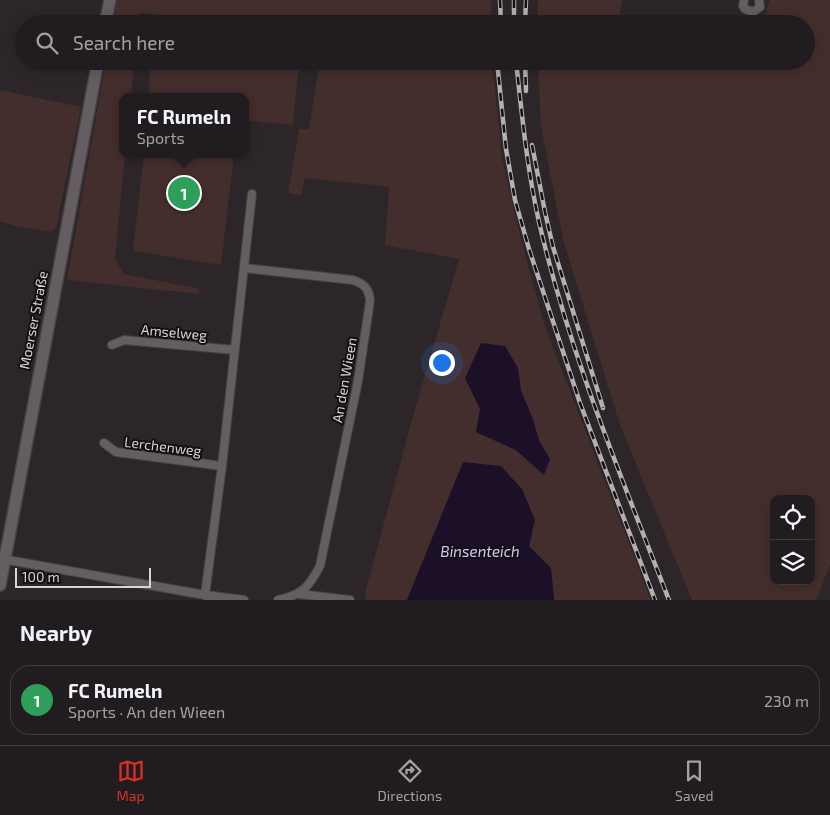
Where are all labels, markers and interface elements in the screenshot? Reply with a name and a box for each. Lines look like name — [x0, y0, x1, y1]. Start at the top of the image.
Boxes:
search box — [15, 15, 815, 70]
icon: search — [33, 29, 61, 57]
text: Search here — [73, 31, 175, 54]
popup — [119, 93, 249, 158]
text: FC Rumeln — [137, 105, 231, 128]
text: Sports — [137, 128, 185, 147]
pin: 1 — [168, 174, 200, 212]
street label: Moerser Straße — [15, 269, 51, 371]
street label: Amselweg — [140, 321, 208, 343]
street label: An den Wieen — [328, 336, 360, 424]
your location — [429, 350, 455, 376]
street label: Lerchenweg — [123, 433, 203, 459]
map controls — [770, 495, 815, 585]
button: locate — [770, 495, 815, 540]
button: layers — [770, 540, 815, 585]
water label: Binsenteich — [440, 542, 520, 560]
scale bar — [15, 565, 151, 588]
text: 100 m — [22, 568, 60, 585]
text: Nearby — [20, 620, 92, 645]
text: FC Rumeln — [68, 679, 162, 702]
text: 1 — [34, 691, 40, 710]
text: 230 m — [764, 691, 809, 710]
text: Sports · An den Wieen — [68, 702, 225, 721]
tab: Map — [116, 757, 145, 804]
tab: Directions — [378, 757, 442, 804]
tab: Saved — [675, 757, 714, 804]

